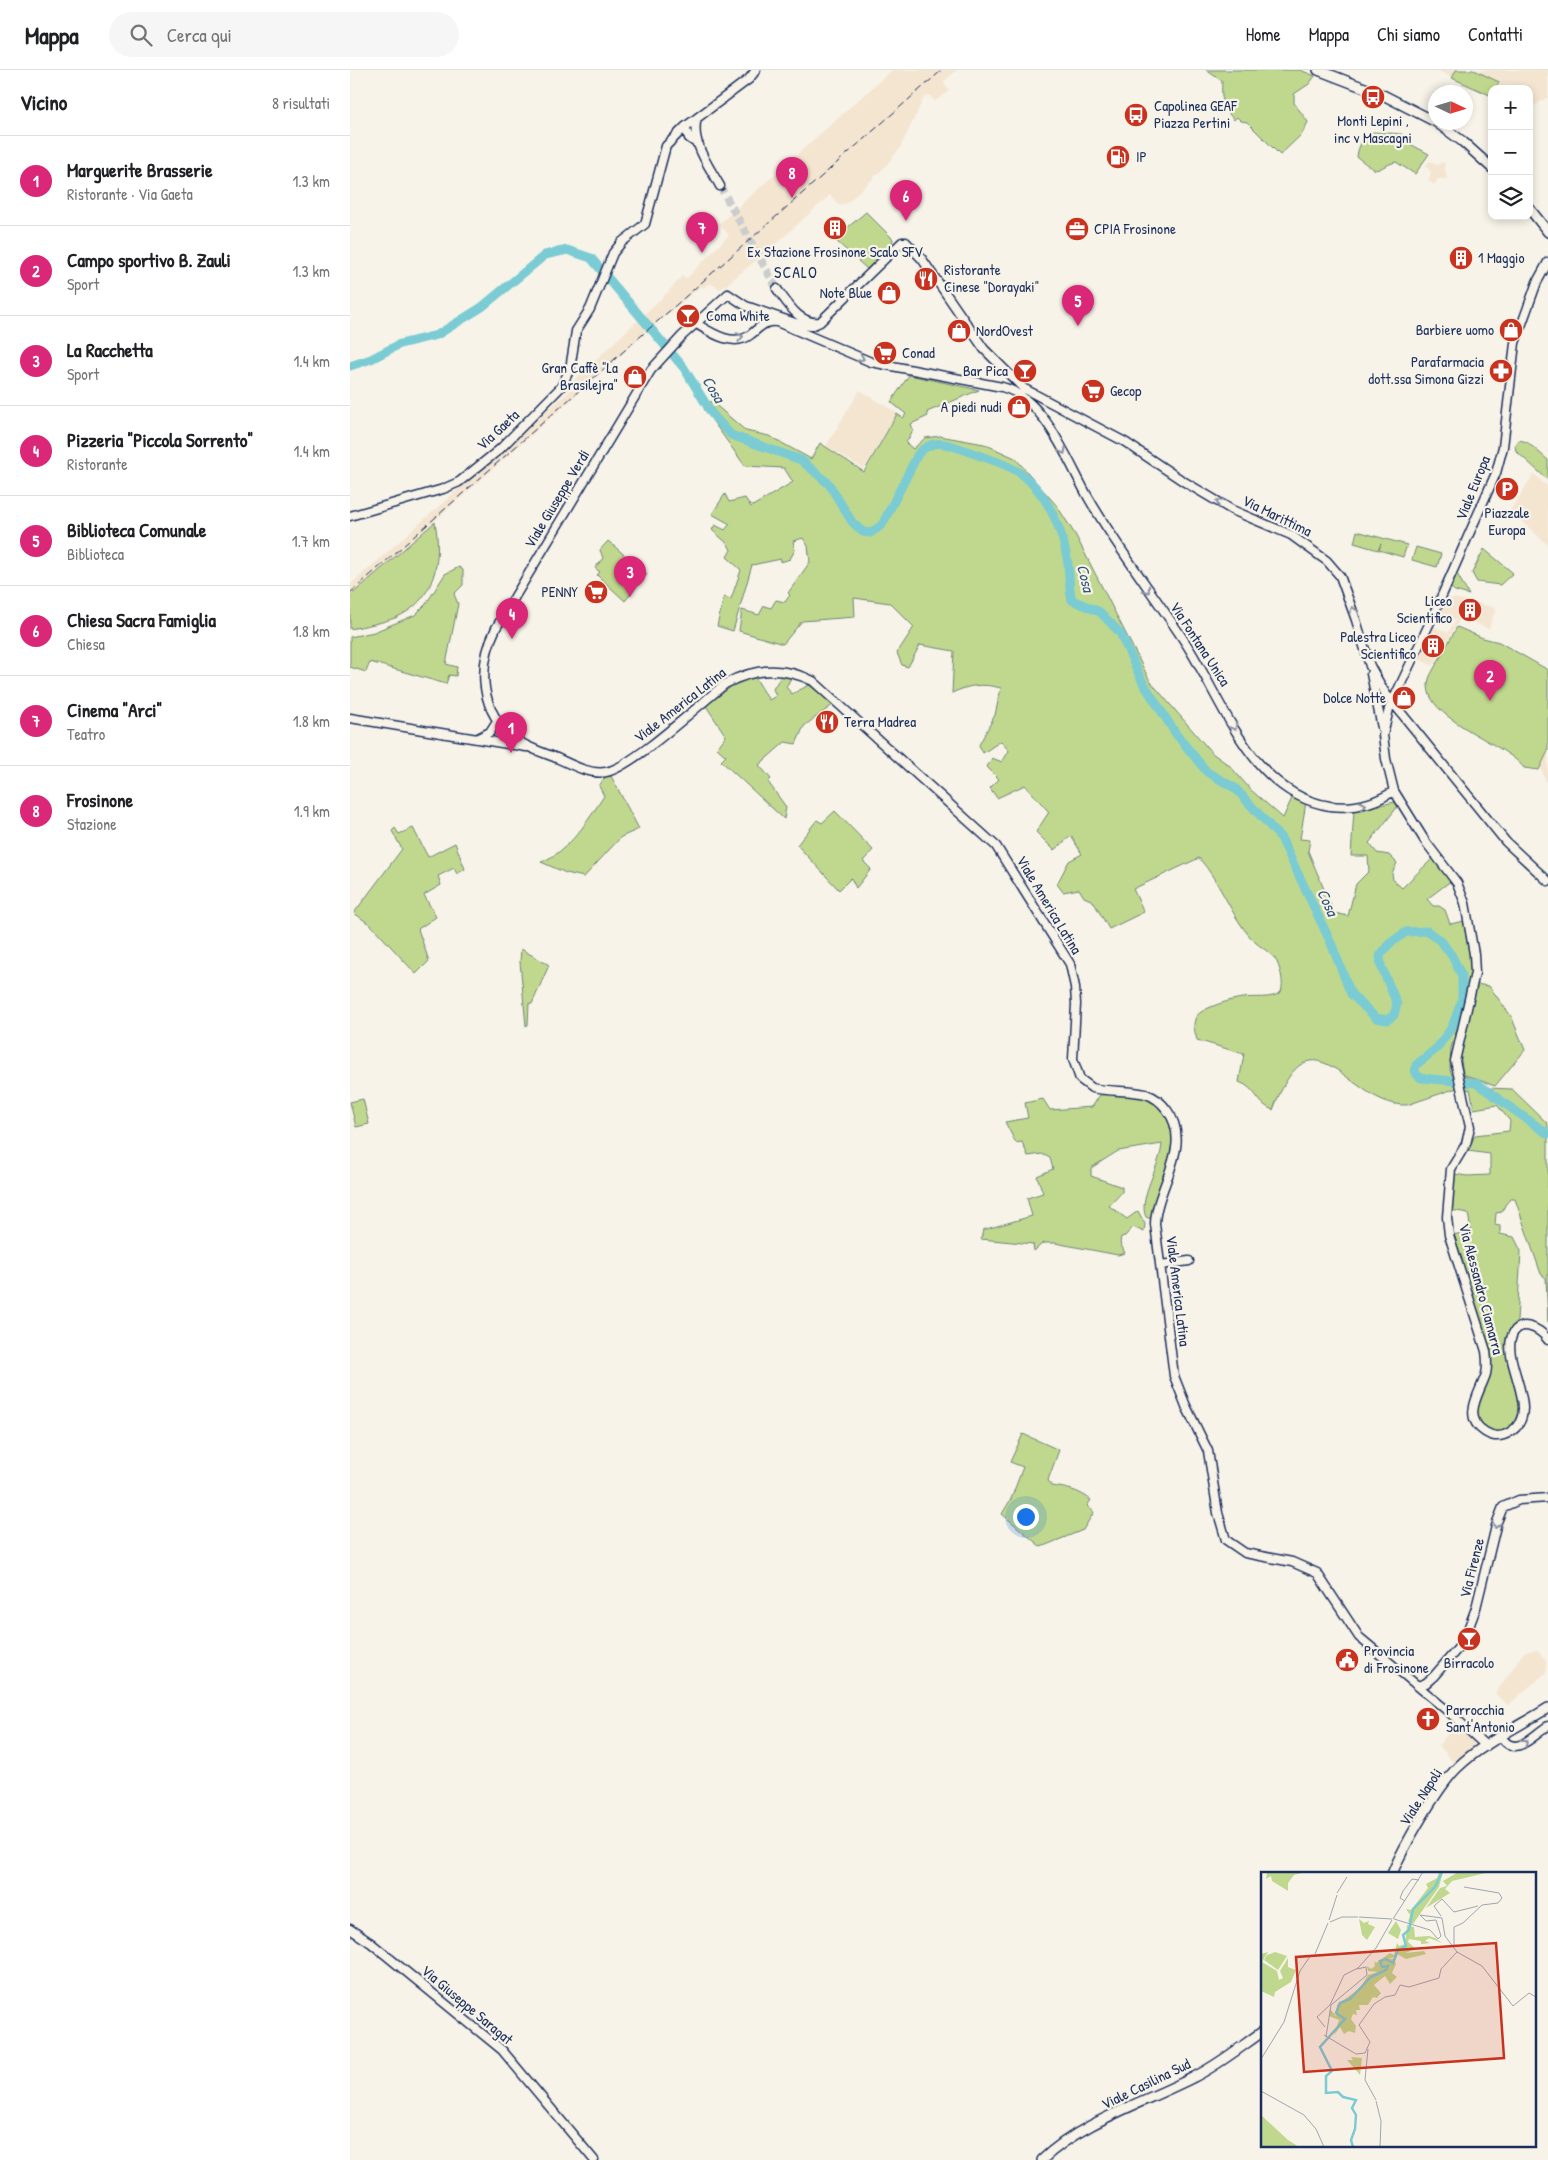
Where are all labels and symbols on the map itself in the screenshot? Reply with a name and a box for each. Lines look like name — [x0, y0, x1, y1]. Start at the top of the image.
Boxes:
bus stop icon: Monti Lepini , inc v Mascagni — [1360, 84, 1386, 110]
north arrow — [1428, 85, 1473, 130]
place label: Capolinea GEAF Piazza Pertini — [1154, 95, 1237, 133]
bus stop icon: Capolinea GEAF Piazza Pertini — [1123, 102, 1149, 128]
place label: Monti Lepini , inc v Mascagni — [1334, 110, 1412, 148]
fuel station icon: IP — [1105, 144, 1131, 170]
place label: IP — [1136, 146, 1147, 167]
pin: 8 — [776, 157, 808, 198]
pin: 6 — [890, 180, 922, 221]
pin: 7 — [686, 212, 718, 253]
building icon: Ex Stazione Frosinone Scalo SFV — [822, 215, 848, 241]
office icon: CPIA Frosinone — [1064, 216, 1090, 242]
place label: CPIA Frosinone — [1094, 218, 1176, 239]
place label: Ex Stazione Frosinone Scalo SFV — [747, 241, 923, 262]
building icon: 1 Maggio — [1448, 245, 1474, 271]
place label: 1 Maggio — [1478, 247, 1524, 268]
place label: Ristorante Cinese "Dorayaki" — [944, 259, 1039, 297]
district label: SCALO — [774, 261, 818, 283]
restaurant icon: Ristorante Cinese "Dorayaki" — [913, 266, 939, 292]
shop icon: Note Blue — [876, 280, 902, 306]
place label: Note Blue — [820, 282, 872, 303]
pin: 5 — [1062, 285, 1094, 326]
bar icon: Coma White — [675, 303, 701, 329]
place label: Coma White — [706, 305, 770, 326]
shop icon: Barbiere uomo — [1498, 317, 1524, 343]
shop icon: NordOvest — [946, 318, 972, 344]
place label: Barbiere uomo — [1416, 319, 1494, 340]
place label: NordOvest — [976, 320, 1034, 341]
one-way arrow — [735, 333, 744, 343]
supermarket icon: Conad — [872, 340, 898, 366]
place label: Conad — [902, 342, 935, 363]
place label: Parafarmacia dott.ssa Simona Gizzi — [1368, 351, 1484, 389]
one-way arrow — [856, 352, 865, 363]
place label: Gran Caffè "La Brasilejra" — [542, 357, 618, 395]
bar icon: Bar Pica — [1012, 358, 1038, 384]
pharmacy icon: Parafarmacia dott.ssa Simona Gizzi — [1488, 358, 1514, 384]
place label: Bar Pica — [963, 360, 1008, 381]
shop icon: Gran Caffè "La Brasilejra" — [622, 364, 648, 390]
water label: Cosa — [697, 371, 731, 408]
supermarket icon: Gecop — [1080, 378, 1106, 404]
place label: Gecop — [1110, 380, 1142, 401]
shop icon: A piedi nudi — [1006, 394, 1032, 420]
place label: A piedi nudi — [941, 396, 1002, 417]
street label: Via Gaeta — [472, 404, 524, 455]
street label: Viale Giuseppe Verdi — [519, 446, 594, 552]
one-way arrow — [1057, 446, 1067, 455]
street label: Viale Europa — [1450, 452, 1495, 523]
parking icon: Piazzale Europa — [1494, 476, 1520, 502]
street label: Via Marittima — [1239, 490, 1316, 541]
one-way arrow — [1216, 498, 1225, 508]
place label: Piazzale Europa — [1484, 502, 1530, 540]
pin: 3 — [614, 556, 646, 597]
water label: Cosa — [1072, 562, 1100, 596]
supermarket icon: PENNY — [583, 579, 609, 605]
place label: PENNY — [542, 581, 578, 602]
one-way arrow — [1141, 584, 1150, 594]
place label: Liceo Scientifico — [1397, 590, 1452, 628]
street label: Via Fontana Unica — [1165, 597, 1236, 690]
building icon: Liceo Scientifico — [1457, 597, 1483, 623]
pin: 4 — [496, 598, 528, 639]
one-way arrow — [1348, 606, 1359, 615]
place label: Palestra Liceo Scientifico — [1340, 626, 1416, 664]
building icon: Palestra Liceo Scientifico — [1420, 633, 1446, 659]
pin: 2 — [1474, 660, 1506, 701]
street label: Viale America Latina — [629, 662, 730, 747]
shop icon: Dolce Notte — [1391, 685, 1417, 711]
place label: Dolce Notte — [1323, 687, 1386, 708]
restaurant icon: Terra Madrea — [814, 709, 840, 735]
place label: Terra Madrea — [844, 711, 916, 732]
pin: 1 — [495, 712, 527, 753]
one-way arrow — [1228, 721, 1238, 730]
one-way arrow — [1359, 800, 1368, 811]
street label: Viale America Latina — [1012, 852, 1087, 958]
water label: Cosa — [1312, 885, 1345, 921]
street label: Via Alessandro Ciamarra — [1454, 1221, 1509, 1357]
street label: Viale America Latina — [1161, 1234, 1196, 1348]
your location — [1013, 1504, 1039, 1530]
one-way arrow — [1492, 1521, 1502, 1530]
street label: Via Firenze — [1454, 1536, 1489, 1600]
bar icon: Birracolo — [1456, 1626, 1482, 1652]
place label: Provincia di Frosinone — [1364, 1640, 1429, 1678]
public building icon: Provincia di Frosinone — [1334, 1647, 1360, 1673]
place label: Birracolo — [1444, 1652, 1494, 1673]
place label: Parrocchia Sant'Antonio — [1446, 1699, 1515, 1737]
church icon: Parrocchia Sant'Antonio — [1415, 1706, 1441, 1732]
one-way arrow — [1519, 1739, 1528, 1748]
street label: Viale Napoli — [1394, 1764, 1447, 1830]
inset map — [1261, 1872, 1536, 2148]
street label: Via Giuseppe Saragat — [417, 1960, 518, 2050]
street label: Viale Casilina Sud — [1098, 2053, 1194, 2114]

